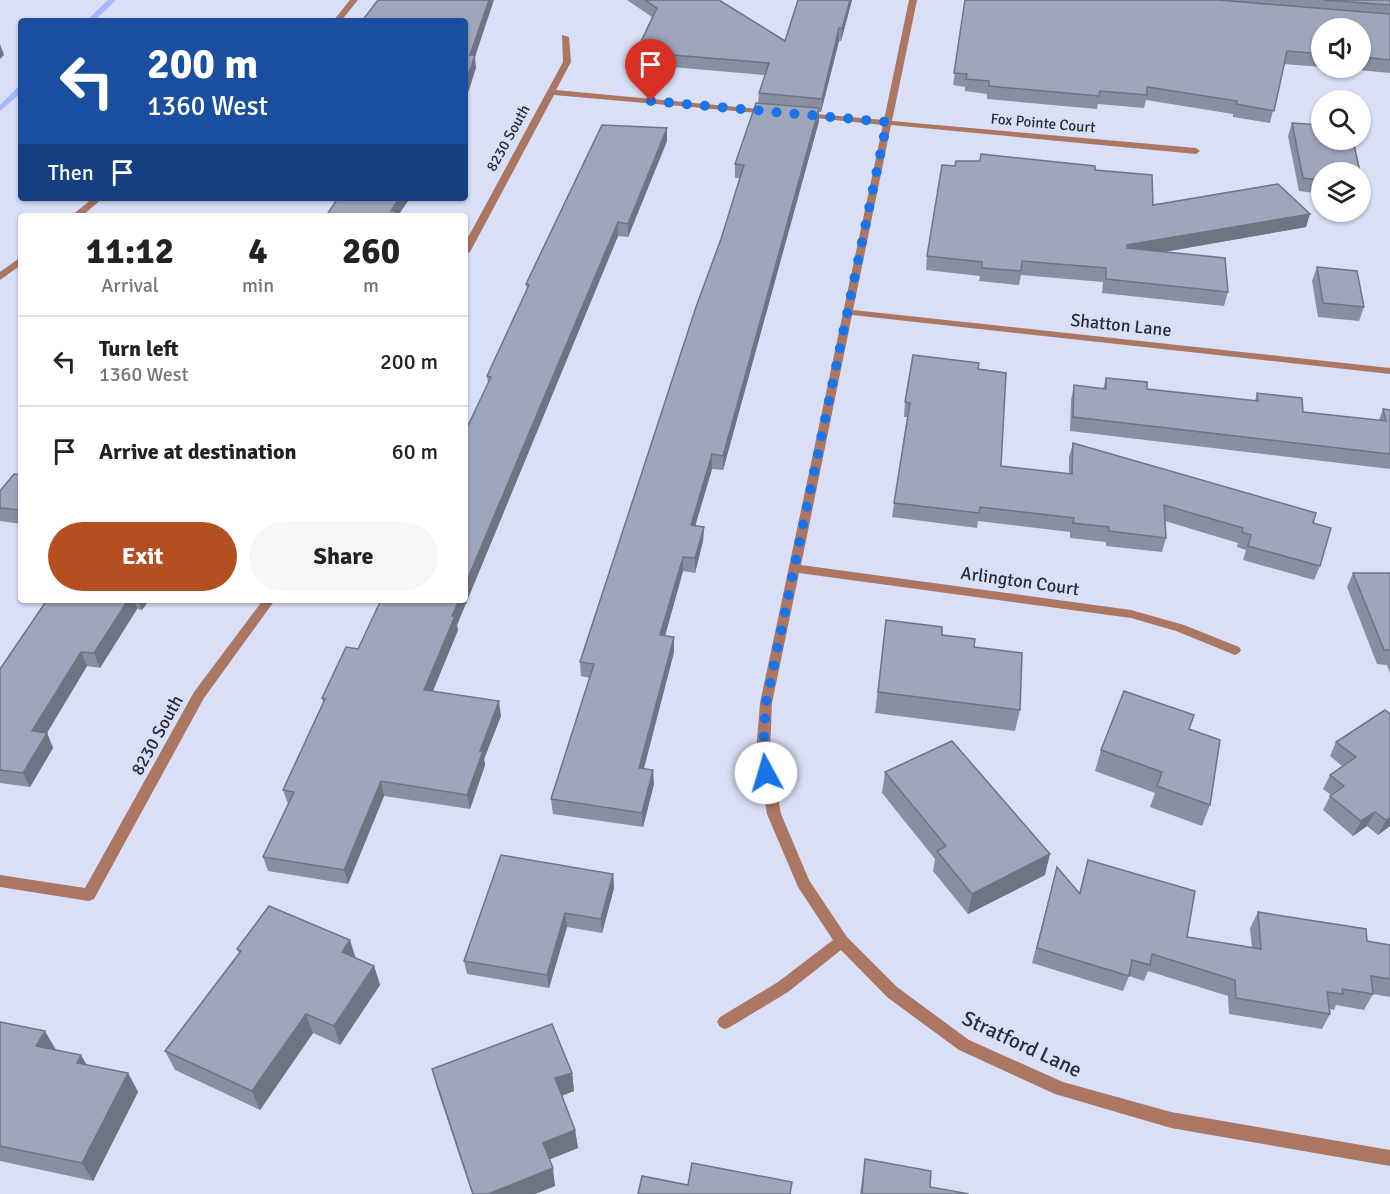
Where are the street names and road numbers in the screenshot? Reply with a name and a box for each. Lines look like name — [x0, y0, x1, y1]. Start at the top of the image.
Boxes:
street label: 8230 South — [482, 102, 534, 174]
street label: Fox Pointe Court — [990, 109, 1096, 137]
street label: Shatton Lane — [1069, 309, 1173, 341]
street label: Arlington Court — [959, 562, 1081, 600]
street label: 8230 South — [126, 691, 188, 779]
street label: Stratford Lane — [958, 1005, 1086, 1083]

